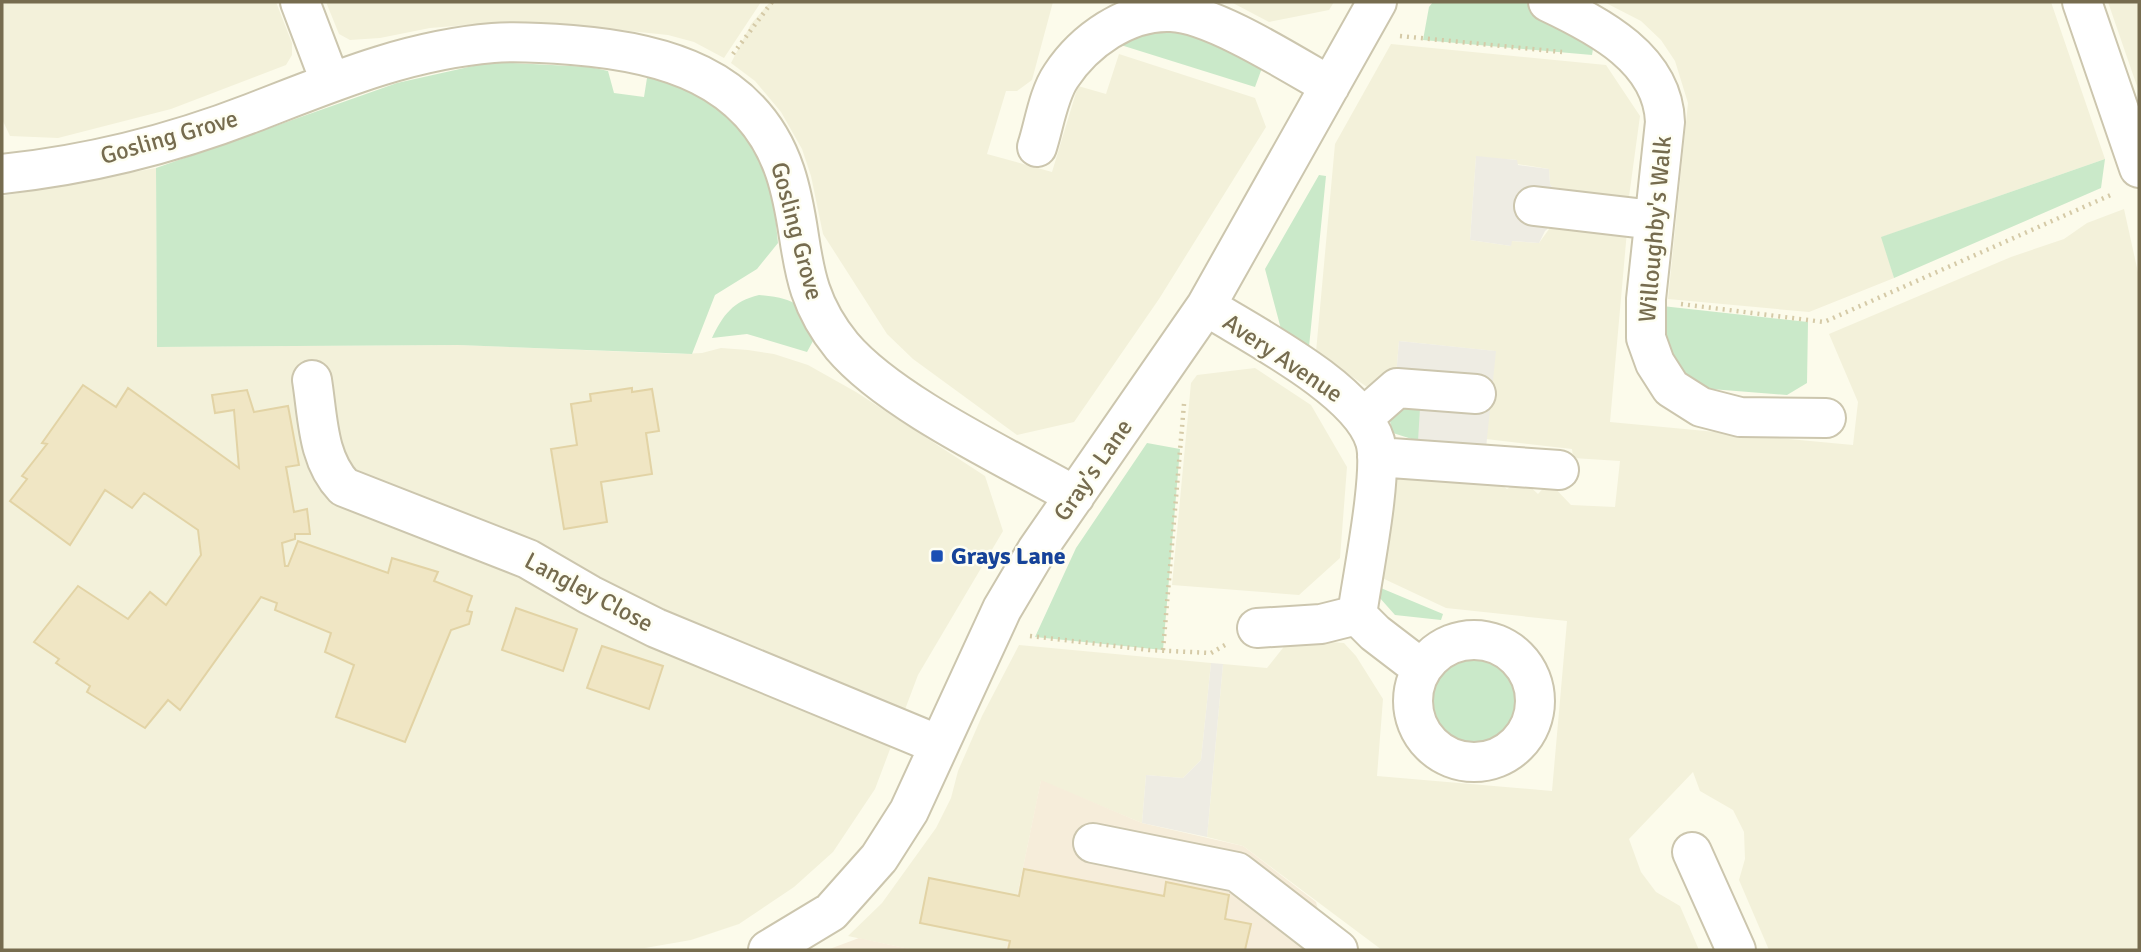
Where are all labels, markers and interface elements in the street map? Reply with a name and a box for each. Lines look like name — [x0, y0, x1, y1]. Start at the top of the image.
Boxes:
street label: Gosling Grove — [97, 103, 241, 171]
street label: Willoughby's Walk — [1632, 134, 1678, 324]
street label: Gosling Grove — [764, 159, 830, 303]
street label: Avery Avenue — [1217, 307, 1349, 409]
street label: Gray's Lane — [1047, 413, 1139, 527]
place label: Grays Lane — [951, 541, 1066, 571]
street label: Langley Close — [519, 546, 659, 638]
marker: Grays Lane — [929, 548, 945, 564]

